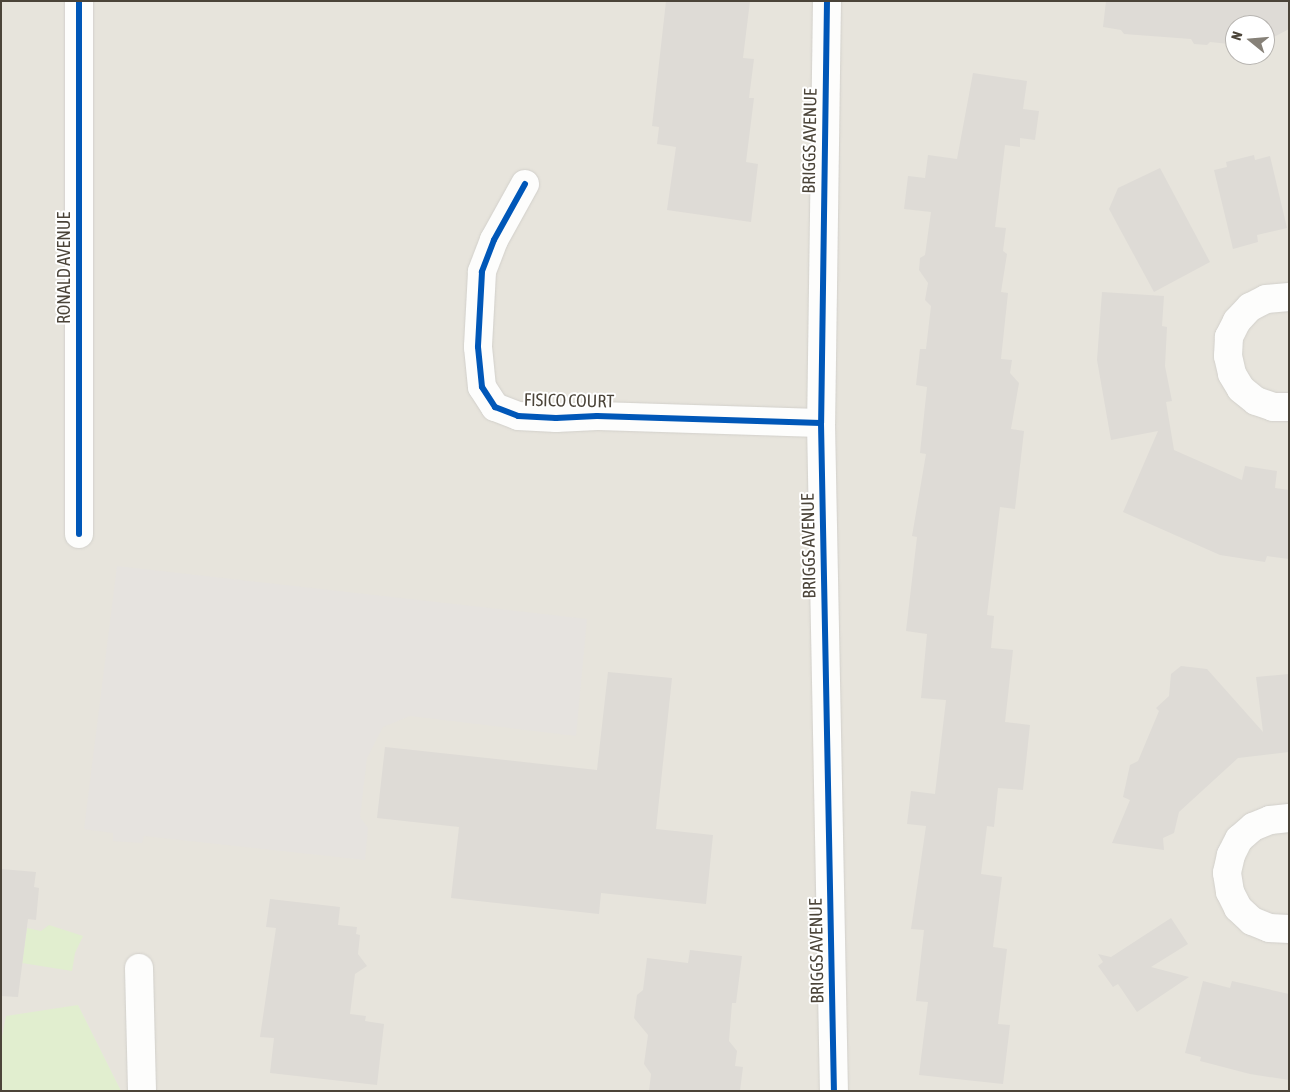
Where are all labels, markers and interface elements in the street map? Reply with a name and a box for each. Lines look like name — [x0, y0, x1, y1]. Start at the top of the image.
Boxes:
north arrow — [1225, 15, 1275, 65]
text: N — [1228, 30, 1245, 42]
street label: BRIGGS AVENUE — [798, 88, 822, 194]
street label: RONALD AVENUE — [53, 212, 75, 324]
street label: FISICO COURT — [524, 389, 614, 413]
street label: BRIGGS AVENUE — [797, 493, 821, 599]
street label: BRIGGS AVENUE — [805, 898, 829, 1004]

